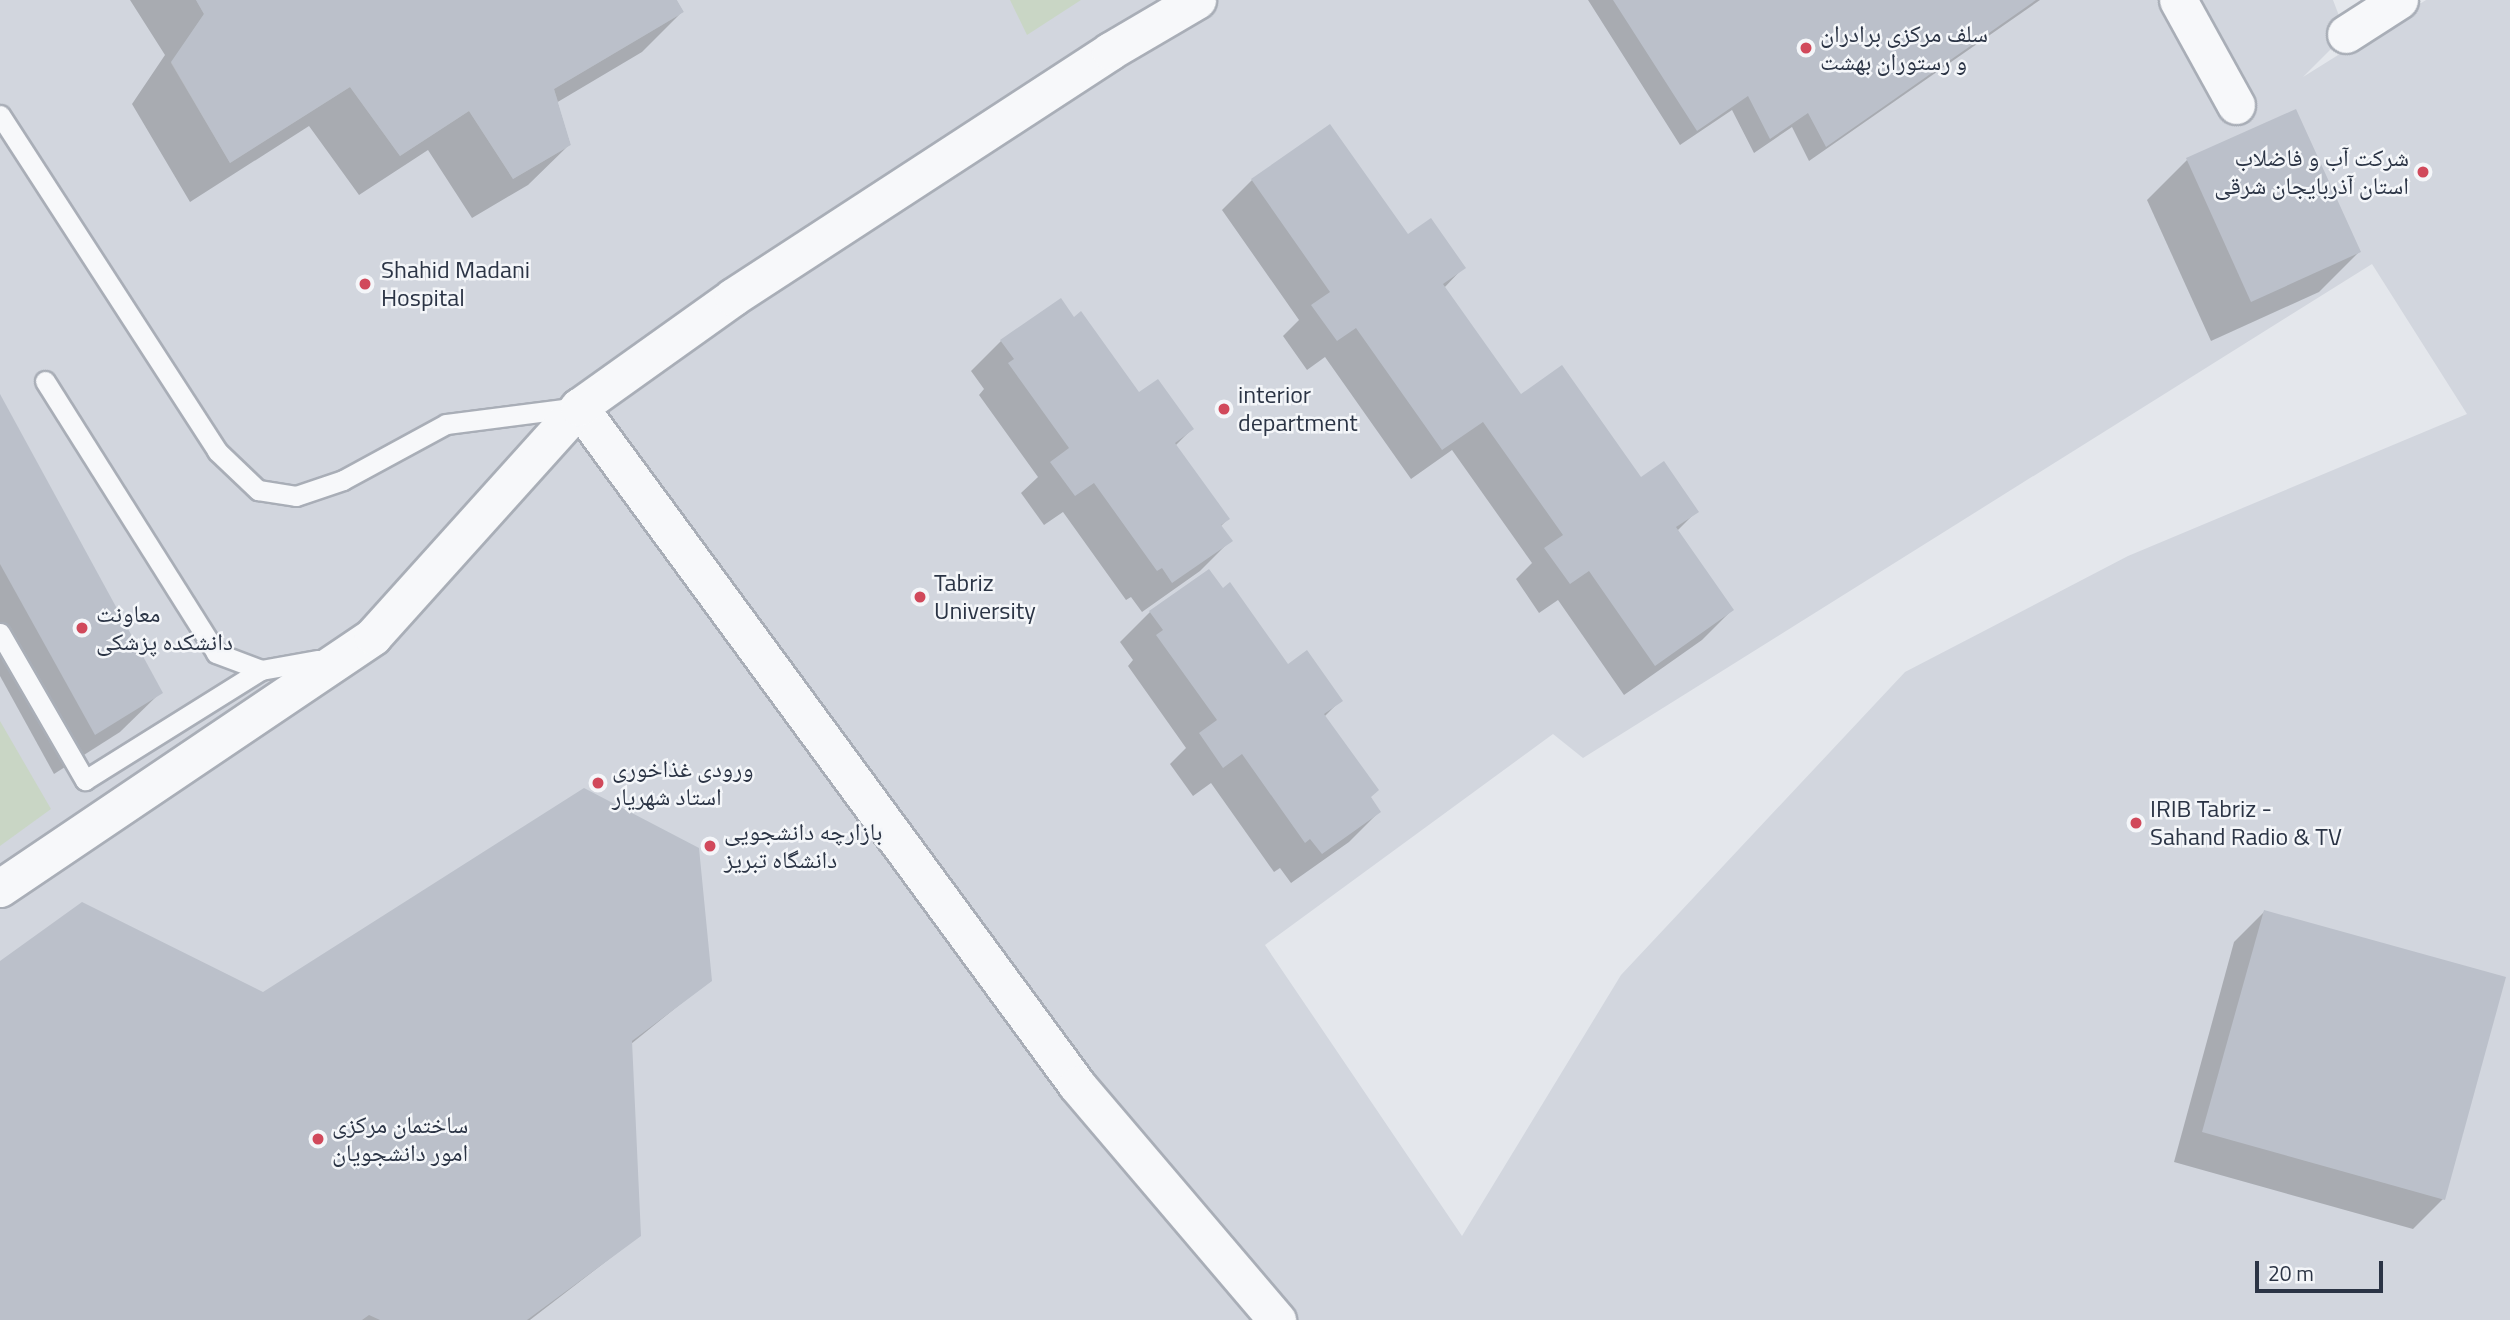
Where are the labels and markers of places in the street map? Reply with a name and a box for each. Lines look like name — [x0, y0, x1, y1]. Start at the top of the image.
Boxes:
place label: سلف مرکزی برادران و رستوران بهشت — [1820, 20, 1988, 76]
marker: سلف مرکزی برادران و رستوران بهشت — [1798, 40, 1814, 56]
place label: شرکت آب و فاضلاب استان آذربایجان شرقی — [2214, 144, 2409, 200]
marker: شرکت آب و فاضلاب استان آذربایجان شرقی — [2415, 164, 2431, 180]
place label: Shahid Madani Hospital — [381, 256, 530, 312]
marker: Shahid Madani Hospital — [355, 274, 375, 294]
place label: interior department — [1238, 381, 1358, 437]
marker: interior department — [1216, 401, 1232, 417]
place label: Tabriz University — [934, 569, 1036, 625]
marker: Tabriz University — [912, 589, 928, 605]
place label: معاونت دانشکده پزشکی — [96, 600, 233, 656]
marker: معاونت دانشکده پزشکی — [74, 620, 90, 636]
place label: ورودی غذاخوری استاد شهریار — [612, 755, 754, 811]
marker: ورودی غذاخوری استاد شهریار — [590, 775, 606, 791]
place label: IRIB Tabriz - Sahand Radio & TV — [2150, 795, 2342, 851]
marker: IRIB Tabriz - Sahand Radio & TV — [2128, 815, 2144, 831]
place label: بازارچه دانشجویی دانشگاه تبریز — [724, 818, 882, 874]
marker: بازارچه دانشجویی دانشگاه تبریز — [702, 838, 718, 854]
place label: ساختمان مرکزی امور دانشجویان — [332, 1111, 468, 1167]
marker: ساختمان مرکزی امور دانشجویان — [310, 1131, 326, 1147]

